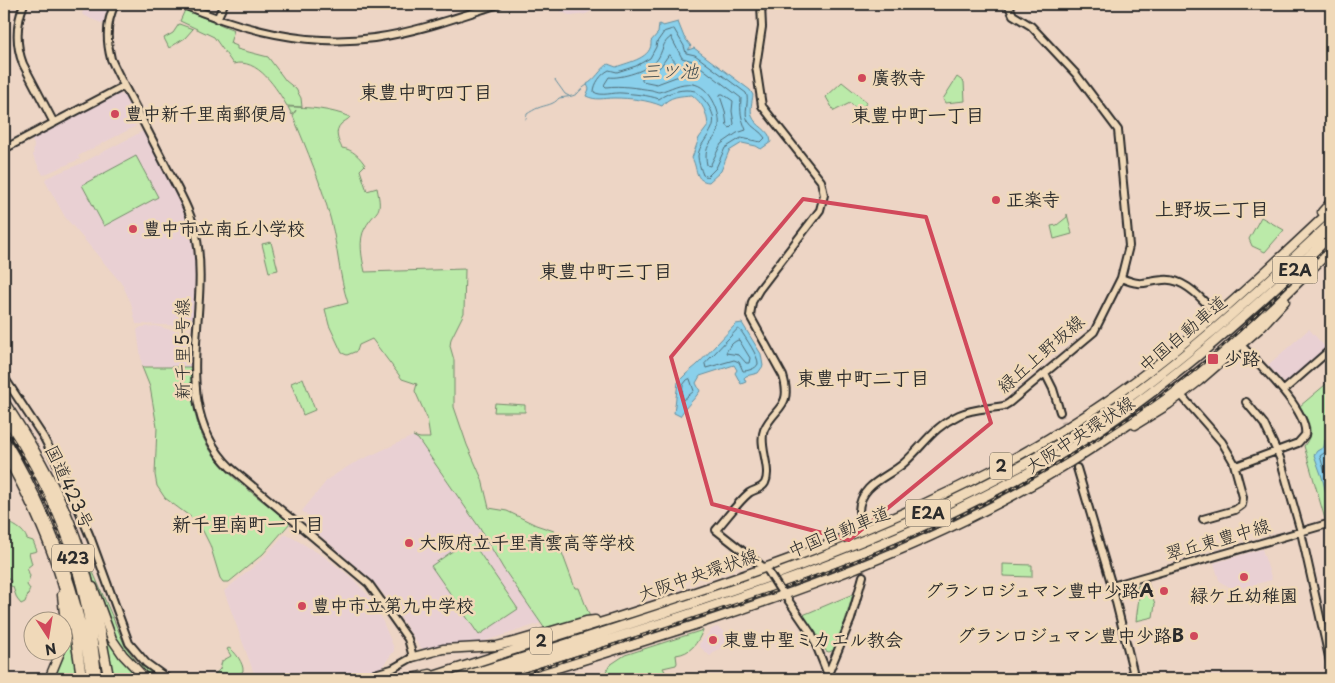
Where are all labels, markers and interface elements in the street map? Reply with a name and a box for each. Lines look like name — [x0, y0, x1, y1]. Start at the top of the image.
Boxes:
water label: 三ツ池 — [641, 56, 699, 84]
place label: 廣教寺 — [872, 63, 926, 90]
marker: 廣教寺 — [856, 72, 868, 84]
district label: 東豊中町四丁目 — [359, 77, 493, 105]
place label: 豊中新千里南郵便局 — [125, 99, 287, 126]
district label: 東豊中町一丁目 — [851, 100, 985, 128]
marker: 豊中新千里南郵便局 — [109, 108, 121, 120]
place label: 正楽寺 — [1006, 185, 1060, 212]
marker: 正楽寺 — [990, 194, 1002, 206]
district label: 上野坂二丁目 — [1155, 194, 1269, 222]
place label: 豊中市立南丘小学校 — [143, 214, 305, 241]
marker: 豊中市立南丘小学校 — [127, 223, 139, 235]
district label: 東豊中町三丁目 — [539, 256, 673, 284]
road number: E2A — [1272, 256, 1318, 284]
street label: 中国自動車道 — [1132, 288, 1232, 378]
street label: 新千里5号線 — [168, 298, 195, 400]
street label: 緑丘上野坂線 — [990, 307, 1090, 398]
place label: 少路 — [1224, 344, 1260, 371]
marker: 少路 — [1206, 352, 1220, 366]
district label: 東豊中町二丁目 — [796, 363, 930, 391]
street label: 大阪中央環状線 — [1019, 388, 1139, 479]
street label: 国道423号 — [39, 440, 102, 533]
road number: 2 — [990, 452, 1012, 480]
street label: 中国自動車道 — [783, 498, 894, 563]
road number: E2A — [906, 499, 950, 526]
district label: 新千里南町一丁目 — [172, 509, 324, 537]
street label: 翠丘東豊中線 — [1162, 511, 1273, 566]
place label: 大阪府立千里青雲高等学校 — [419, 528, 635, 555]
marker: 大阪府立千里青雲高等学校 — [403, 537, 415, 549]
street label: 大阪中央環状線 — [634, 540, 761, 607]
road number: 423 — [52, 544, 94, 572]
marker: 緑ケ丘幼稚園 — [1238, 571, 1250, 583]
place label: グランロジュマン豊中少路A — [925, 576, 1154, 603]
place label: 緑ケ丘幼稚園 — [1190, 581, 1298, 608]
marker: グランロジュマン豊中少路A — [1158, 585, 1170, 597]
place label: 豊中市立第九中学校 — [312, 591, 474, 618]
marker: 豊中市立第九中学校 — [296, 600, 308, 612]
north arrow — [22, 610, 72, 660]
place label: グランロジュマン豊中少路B — [957, 621, 1184, 648]
place label: 東豊中聖ミカエル教会 — [723, 625, 903, 652]
road number: 2 — [530, 627, 552, 654]
marker: グランロジュマン豊中少路B — [1188, 630, 1200, 642]
marker: 東豊中聖ミカエル教会 — [707, 634, 719, 646]
text: N — [43, 638, 58, 661]

